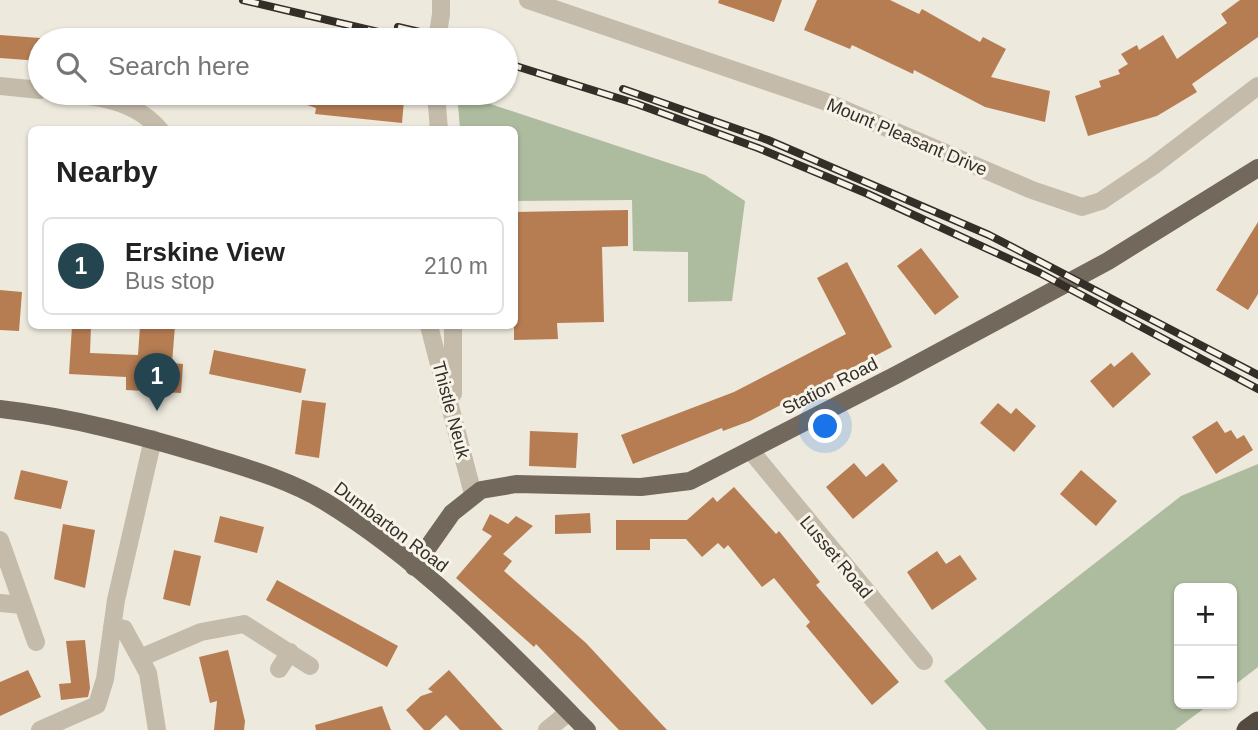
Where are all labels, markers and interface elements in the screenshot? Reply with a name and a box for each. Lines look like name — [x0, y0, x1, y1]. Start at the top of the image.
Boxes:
search box — [28, 28, 518, 105]
icon: search — [52, 48, 90, 86]
text: Search here — [108, 51, 250, 81]
street label: Mount Pleasant Drive — [824, 94, 990, 180]
text: Nearby — [56, 155, 158, 188]
text: Erskine View — [125, 237, 285, 267]
text: 1 — [75, 253, 87, 279]
text: 210 m — [424, 253, 488, 279]
text: Bus stop — [125, 268, 215, 294]
pin: 1 — [134, 353, 180, 411]
street label: Station Road — [779, 353, 881, 419]
street label: Thistle Neuk — [428, 359, 474, 462]
your location — [808, 409, 842, 443]
street label: Dumbarton Road — [330, 478, 452, 576]
street label: Lusset Road — [796, 512, 876, 602]
map controls — [1174, 583, 1237, 709]
button: + — [1174, 583, 1237, 646]
button: − — [1174, 646, 1237, 709]

